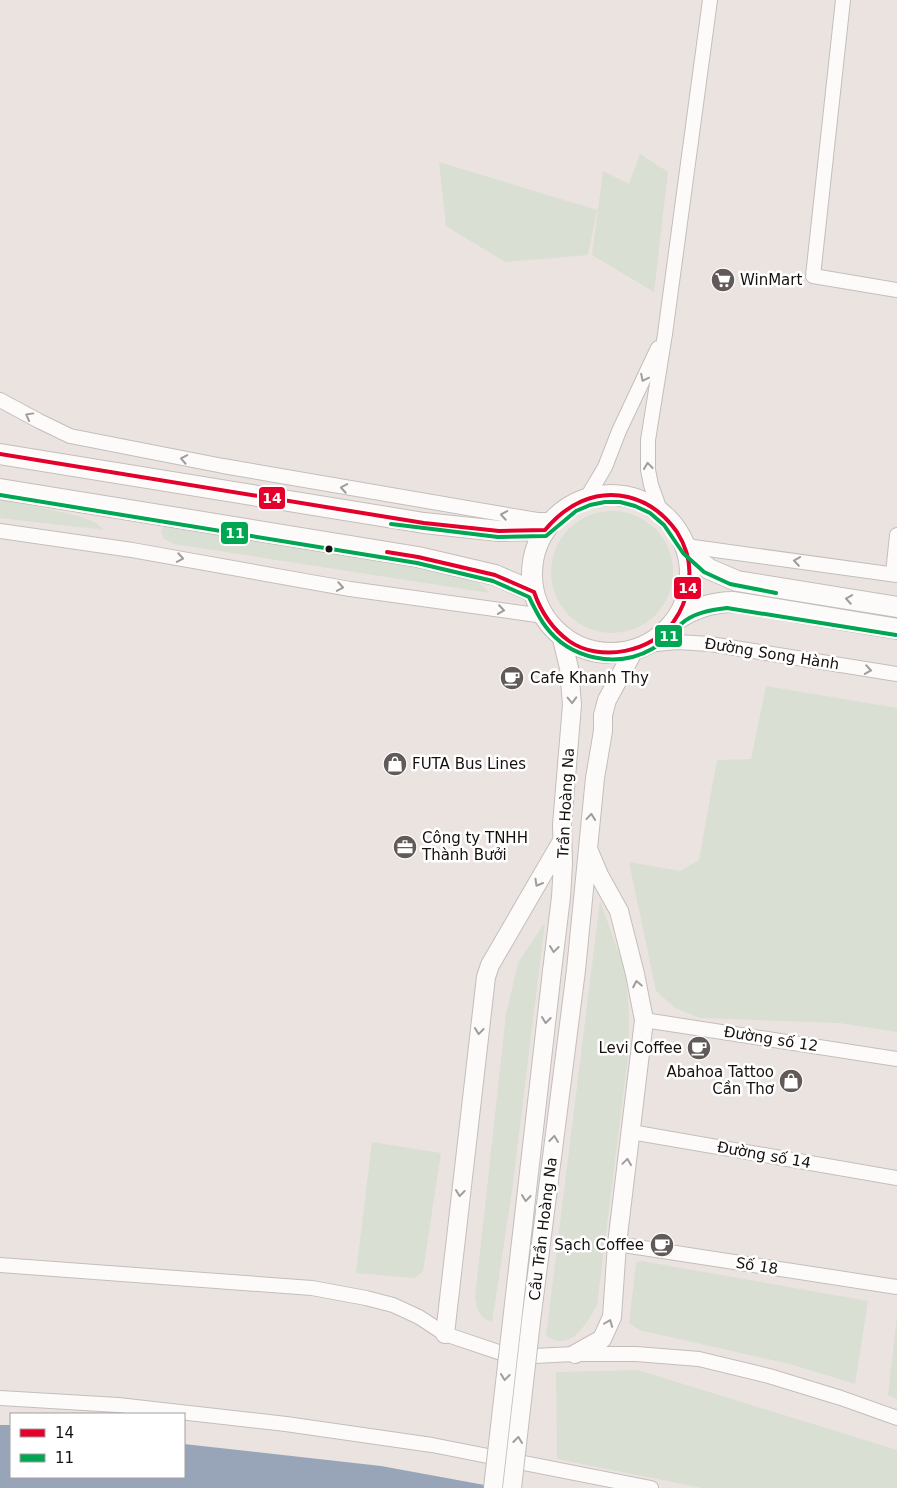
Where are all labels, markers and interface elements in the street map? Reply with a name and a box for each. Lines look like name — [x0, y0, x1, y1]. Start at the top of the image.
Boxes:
supermarket icon: WinMart — [710, 267, 736, 293]
place label: WinMart — [740, 271, 802, 289]
one-way arrow — [640, 373, 650, 382]
one-way arrow — [25, 412, 34, 422]
one-way arrow — [180, 454, 189, 464]
one-way arrow — [643, 462, 654, 470]
one-way arrow — [340, 483, 349, 493]
line badge: 14 — [258, 486, 286, 510]
text: 14 — [262, 490, 282, 506]
one-way arrow — [500, 510, 508, 521]
line badge: 11 — [220, 521, 249, 545]
text: 11 — [225, 525, 245, 541]
unlabelled marker — [324, 544, 334, 554]
one-way arrow — [176, 553, 185, 563]
one-way arrow — [792, 556, 800, 567]
line badge: 14 — [673, 576, 702, 600]
text: 14 — [678, 580, 698, 596]
one-way arrow — [336, 581, 345, 591]
one-way arrow — [845, 595, 853, 605]
one-way arrow — [497, 604, 506, 614]
line badge: 11 — [654, 624, 683, 648]
text: 11 — [659, 628, 679, 644]
street label: Đường Song Hành — [703, 634, 841, 674]
one-way arrow — [863, 664, 872, 674]
cafe icon: Cafe Khanh Thy — [499, 665, 525, 691]
place label: Cafe Khanh Thy — [530, 669, 649, 687]
one-way arrow — [566, 696, 577, 704]
street label: Trần Hoàng Na — [554, 747, 578, 860]
shop icon: FUTA Bus Lines — [382, 751, 408, 777]
place label: FUTA Bus Lines — [412, 755, 526, 773]
one-way arrow — [586, 813, 597, 821]
place label: Công ty TNHH Thành Bưởi — [421, 829, 528, 864]
office icon: Công ty TNHH Thành Bưởi — [392, 834, 418, 860]
one-way arrow — [534, 877, 544, 886]
one-way arrow — [549, 946, 560, 954]
one-way arrow — [632, 980, 643, 988]
one-way arrow — [541, 1016, 552, 1024]
street label: Đường số 12 — [723, 1023, 819, 1055]
one-way arrow — [474, 1027, 485, 1035]
cafe icon: Levi Coffee — [686, 1035, 712, 1061]
place label: Levi Coffee — [598, 1039, 682, 1057]
place label: Abahoa Tattoo Cần Thơ — [666, 1063, 775, 1098]
shop icon: Abahoa Tattoo Cần Thơ — [778, 1068, 804, 1094]
one-way arrow — [548, 1135, 559, 1143]
street label: Đường số 14 — [716, 1138, 812, 1172]
street label: Cầu Trần Hoàng Na — [525, 1156, 561, 1302]
one-way arrow — [621, 1158, 632, 1166]
one-way arrow — [455, 1189, 466, 1197]
one-way arrow — [521, 1195, 532, 1203]
cafe icon: Sạch Coffee — [649, 1232, 675, 1258]
place label: Sạch Coffee — [554, 1236, 644, 1254]
street label: Số 18 — [735, 1254, 779, 1278]
one-way arrow — [603, 1319, 613, 1328]
one-way arrow — [500, 1374, 511, 1382]
legend — [10, 1413, 185, 1478]
text: 14 — [55, 1424, 74, 1442]
one-way arrow — [512, 1435, 523, 1443]
text: 11 — [55, 1449, 74, 1467]

